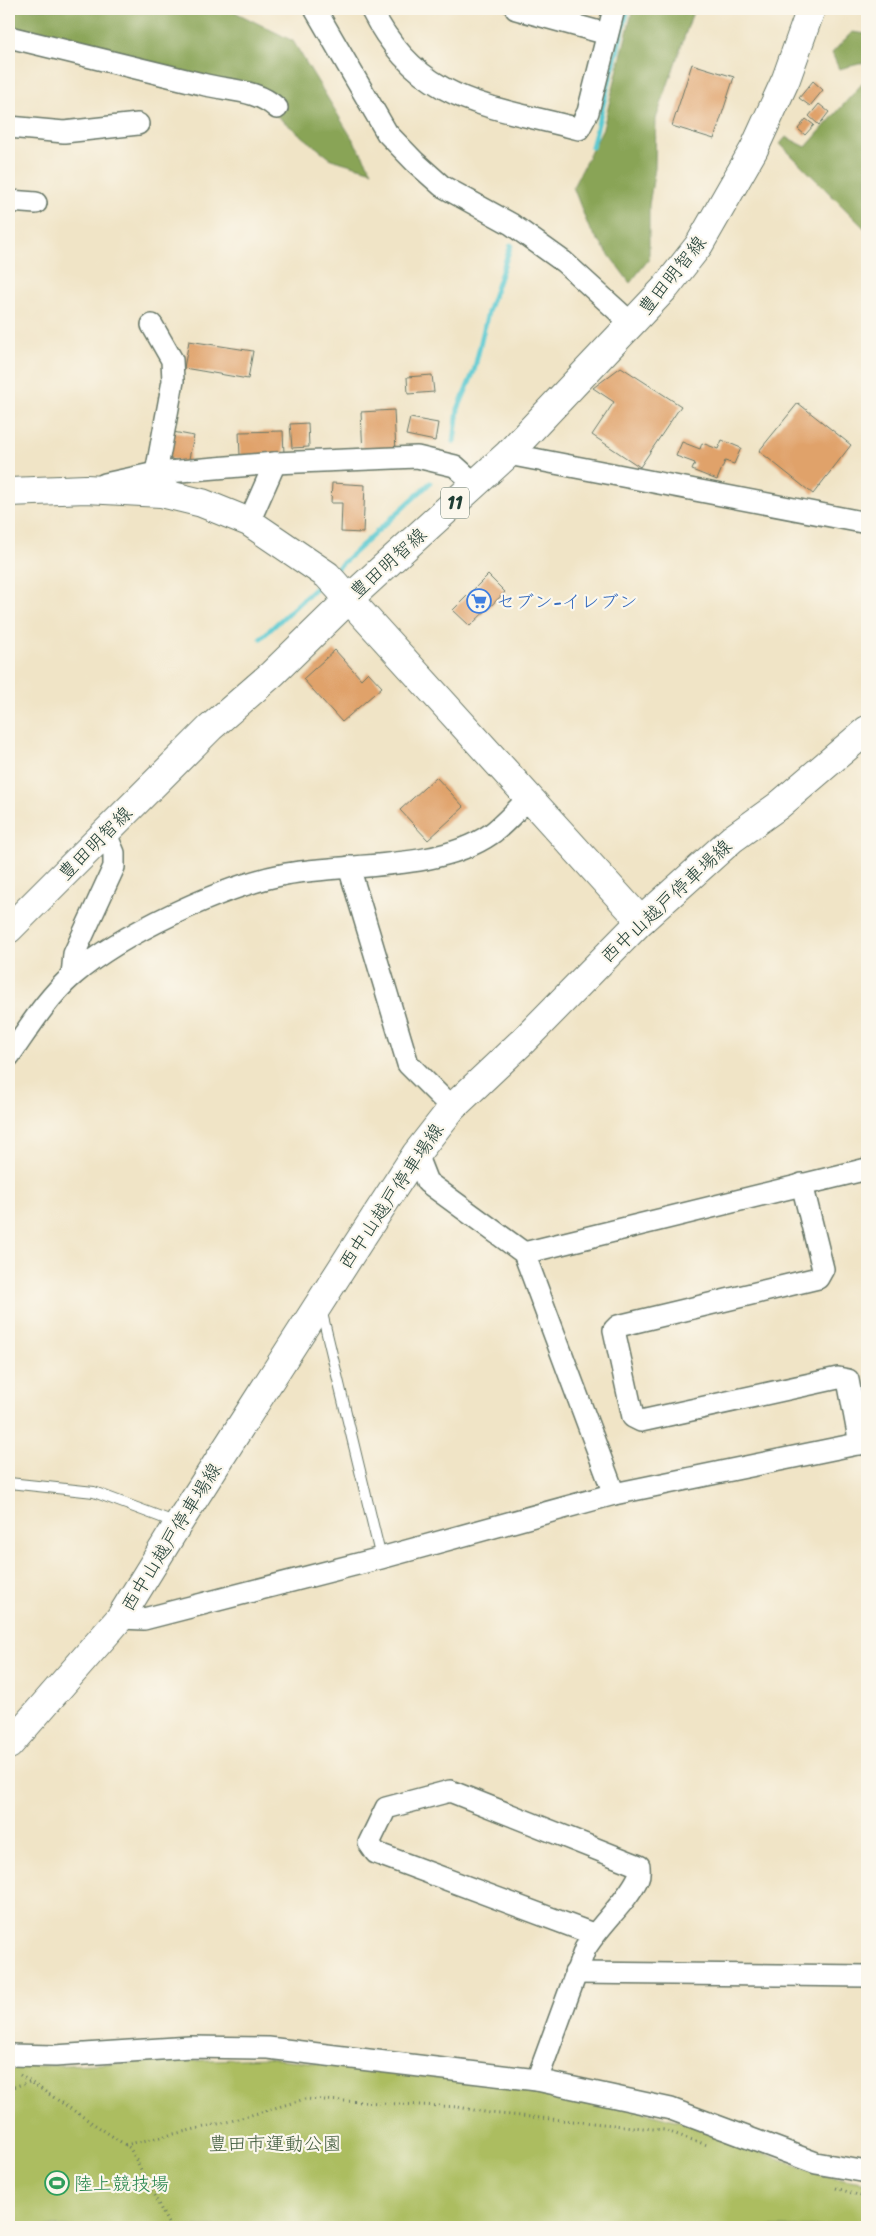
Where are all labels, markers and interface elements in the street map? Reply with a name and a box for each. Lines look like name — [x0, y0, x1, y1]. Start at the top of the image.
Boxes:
street label: 豊田明智線 — [629, 228, 715, 322]
road number: 11 — [441, 488, 469, 518]
street label: 豊田明智線 — [342, 519, 434, 607]
place label: セブン-イレブン — [496, 585, 638, 618]
supermarket icon: セブン-イレブン — [466, 588, 492, 614]
street label: 豊田明智線 — [50, 798, 140, 888]
street label: 西中山越戸停車場線 — [592, 831, 740, 971]
street label: 西中山越戸停車場線 — [330, 1116, 452, 1276]
street label: 西中山越戸停車場線 — [112, 1456, 230, 1618]
park label: 豊田市運動公園 — [208, 2127, 342, 2160]
place label: 陸上競技場 — [74, 2167, 169, 2200]
sports icon: 陸上競技場 — [44, 2170, 70, 2196]

